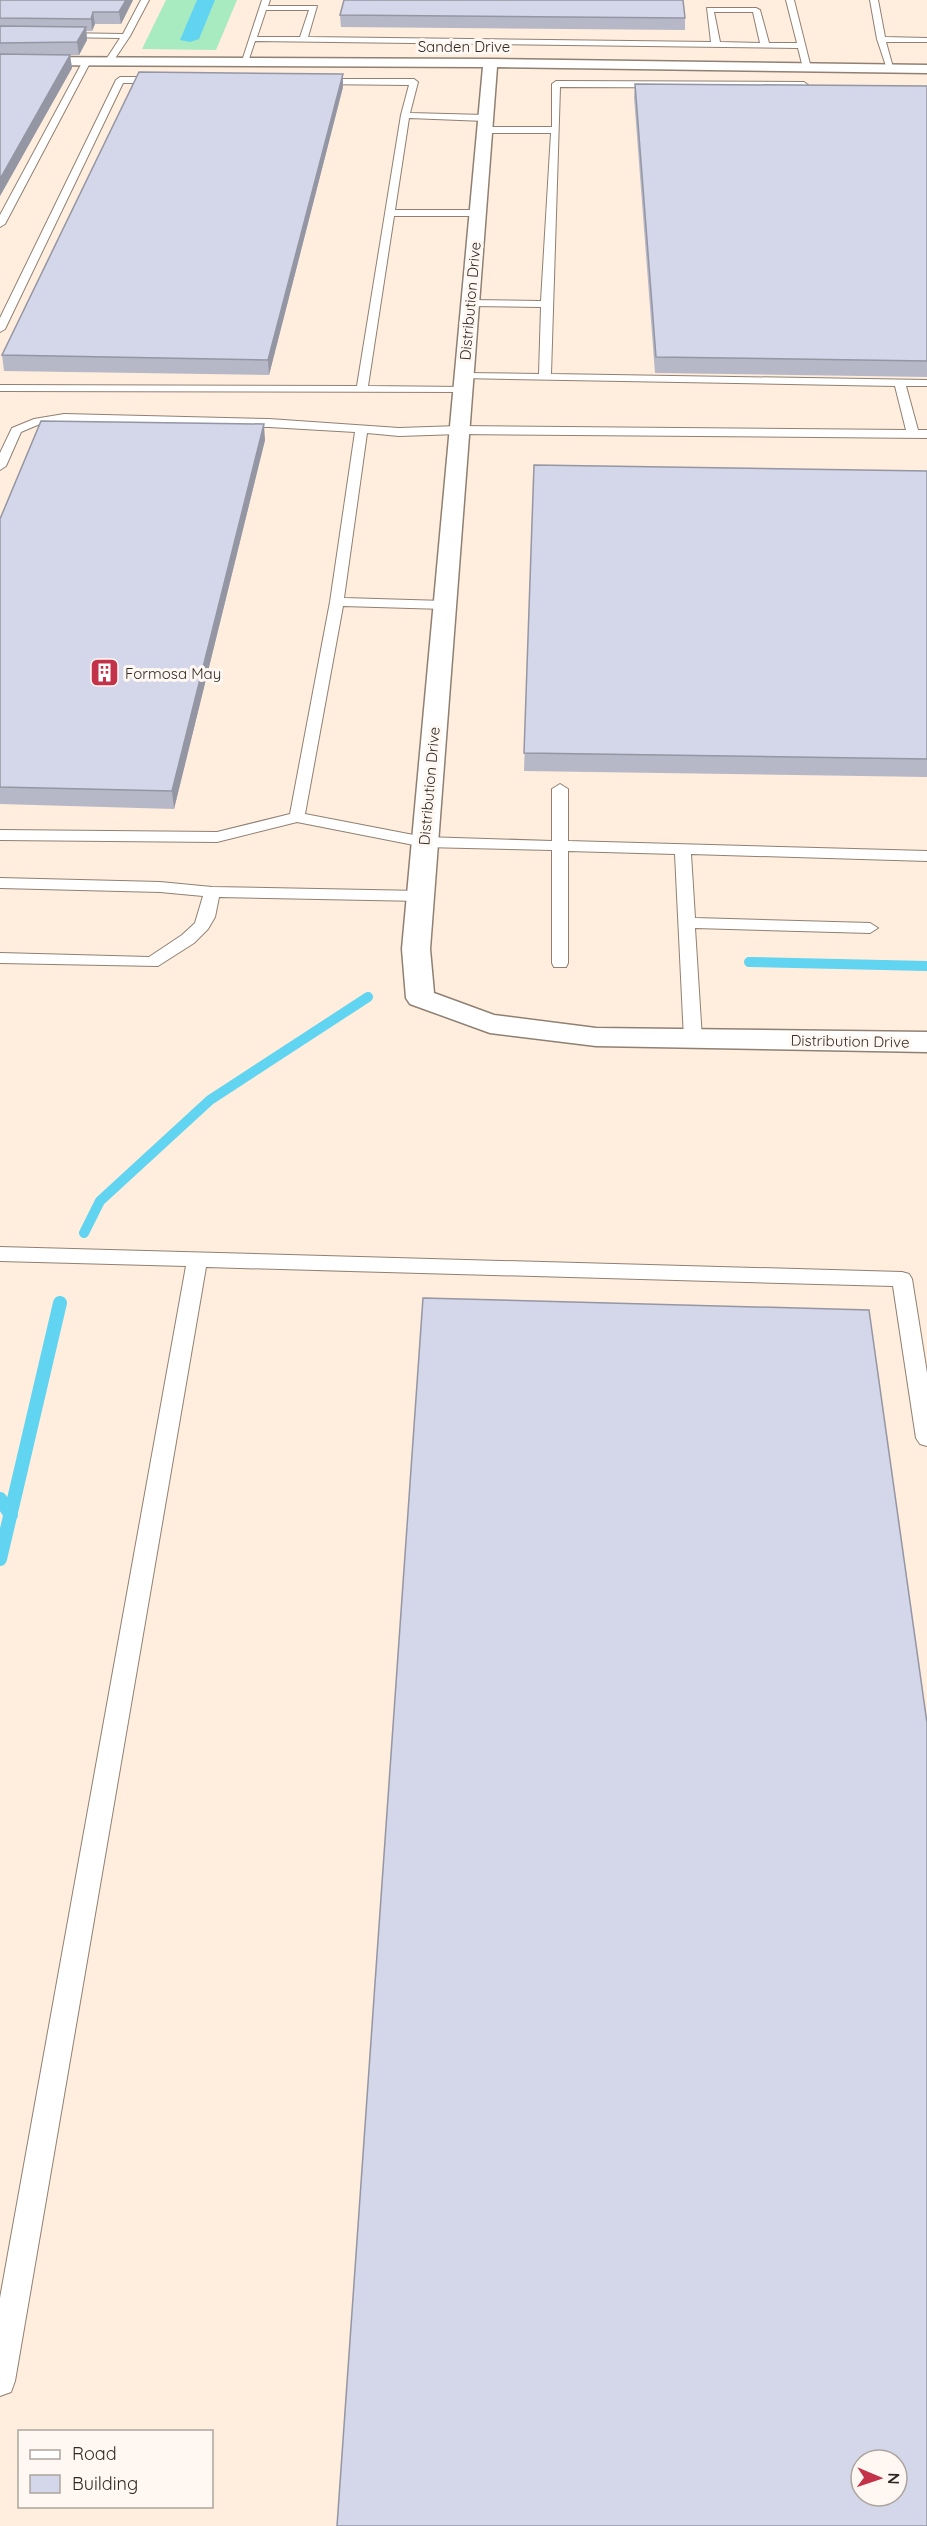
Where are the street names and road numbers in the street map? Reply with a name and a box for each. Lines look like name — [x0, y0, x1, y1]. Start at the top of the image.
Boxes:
street label: Sanden Drive — [418, 37, 510, 56]
street label: Distribution Drive — [455, 241, 485, 361]
street label: Distribution Drive — [414, 726, 444, 846]
street label: Distribution Drive — [790, 1030, 910, 1052]

